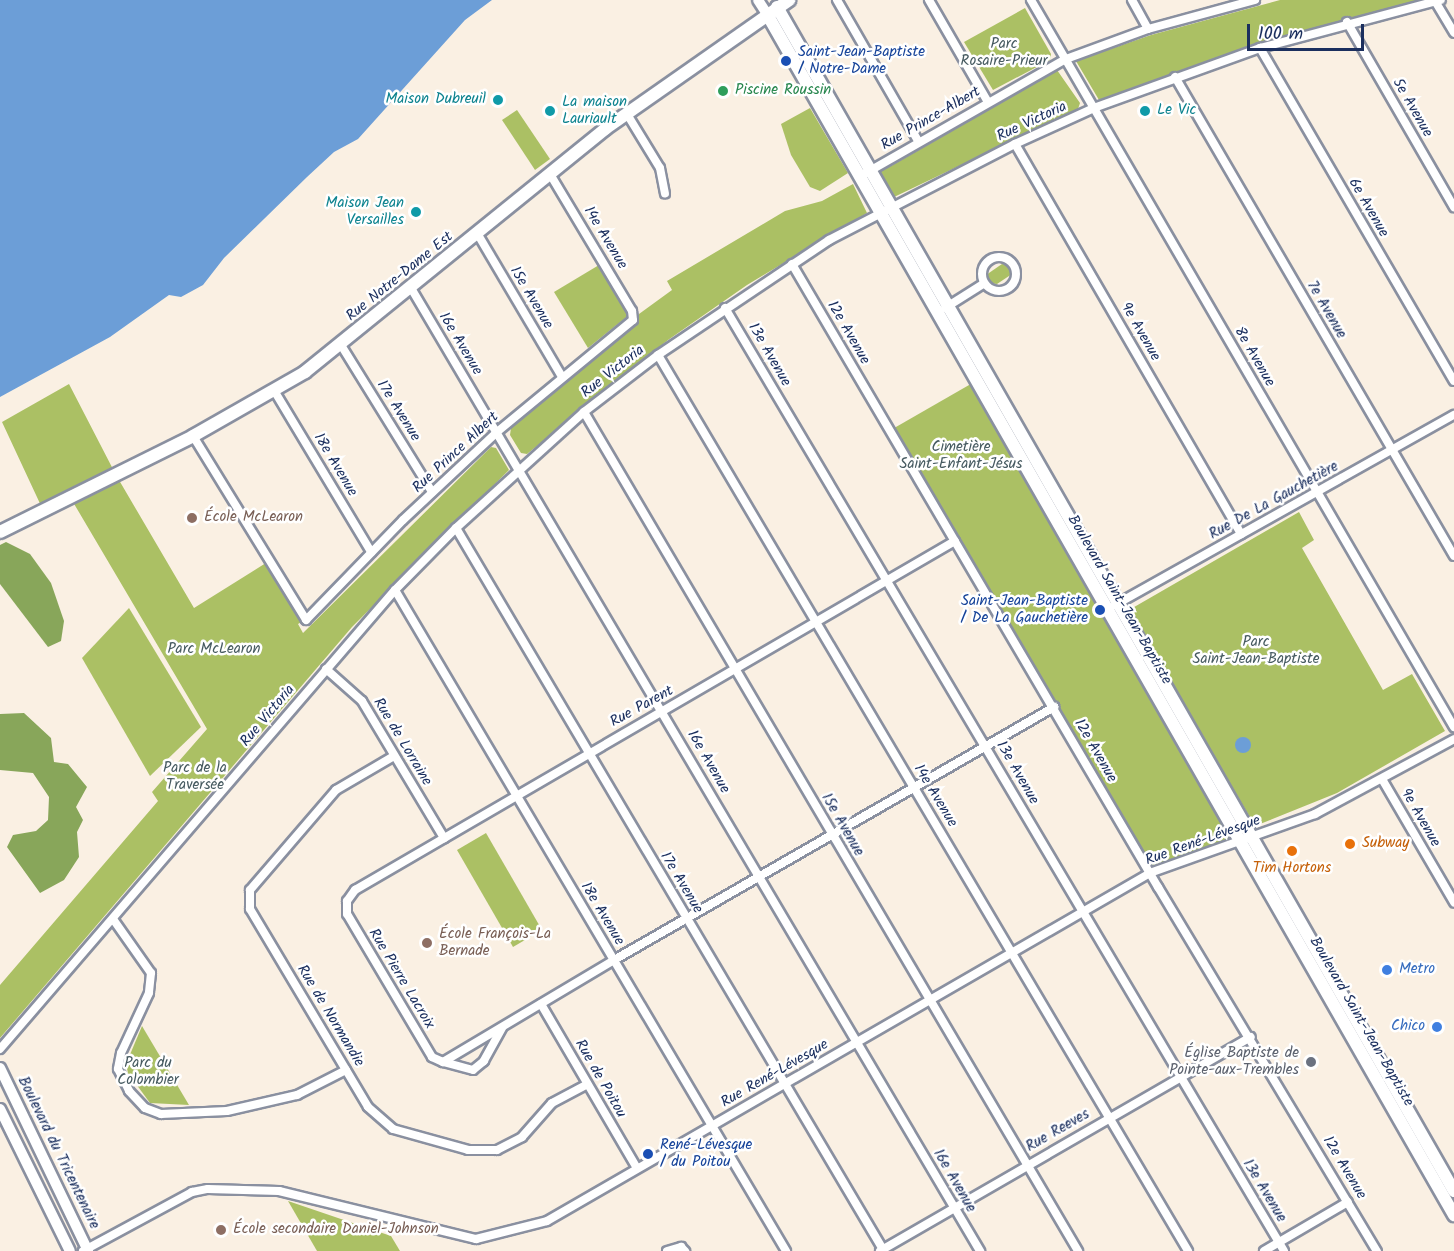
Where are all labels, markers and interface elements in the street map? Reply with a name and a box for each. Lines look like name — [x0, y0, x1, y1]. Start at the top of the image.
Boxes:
scale bar — [1250, 12, 1367, 50]
text: 100 m — [1258, 20, 1303, 49]
park label: Parc Rosaire-Prieur — [961, 35, 1047, 70]
place label: Saint-Jean-Baptiste / Notre-Dame — [798, 43, 925, 78]
marker: Saint-Jean-Baptiste / Notre-Dame — [779, 54, 793, 68]
street label: 5e Avenue — [1388, 75, 1436, 141]
place label: Piscine Roussin — [735, 82, 831, 100]
street label: Rue Prince-Albert — [878, 83, 984, 155]
marker: Piscine Roussin — [716, 84, 730, 98]
place label: Maison Dubreuil — [385, 91, 486, 109]
marker: Maison Dubreuil — [491, 93, 505, 107]
place label: La maison Lauriault — [562, 93, 627, 128]
street label: Rue Victoria — [994, 98, 1070, 146]
place label: Le Vic — [1157, 102, 1196, 120]
marker: La maison Lauriault — [543, 104, 557, 118]
marker: Le Vic — [1138, 104, 1152, 118]
street label: 6e Avenue — [1344, 175, 1392, 241]
place label: Maison Jean Versailles — [326, 194, 404, 229]
street label: 14e Avenue — [579, 203, 631, 273]
marker: Maison Jean Versailles — [409, 205, 423, 219]
street label: Rue Notre-Dame Est — [343, 228, 457, 326]
street label: 15e Avenue — [505, 263, 557, 333]
street label: 7e Avenue — [1302, 278, 1350, 342]
street label: 12e Avenue — [823, 298, 873, 368]
street label: 9e Avenue — [1116, 300, 1164, 364]
street label: 16e Avenue — [434, 309, 486, 379]
street label: 13e Avenue — [744, 320, 794, 390]
street label: 8e Avenue — [1230, 324, 1278, 390]
street label: Rue Victoria — [578, 342, 648, 402]
street label: 17e Avenue — [372, 377, 424, 445]
street label: Rue Prince Albert — [409, 409, 503, 497]
street label: 18e Avenue — [309, 430, 361, 500]
park label: Cimetière Saint-Enfant-Jésus — [900, 438, 1022, 473]
street label: Rue De La Gauchetière — [1206, 458, 1342, 544]
place label: École McLearon — [204, 509, 303, 527]
marker: École McLearon — [185, 511, 199, 525]
street label: Boulevard Saint-Jean-Baptiste — [1063, 512, 1175, 688]
place label: Saint-Jean-Baptiste / De La Gauchetière — [960, 592, 1088, 627]
marker: Saint-Jean-Baptiste / De La Gauchetière — [1093, 603, 1107, 617]
park label: Parc Saint-Jean-Baptiste — [1192, 633, 1320, 668]
park label: Parc McLearon — [167, 641, 261, 659]
street label: Rue Victoria — [237, 681, 299, 751]
street label: Rue Parent — [607, 682, 677, 732]
street label: Rue de Lorraine — [369, 695, 435, 789]
street label: 12e Avenue — [1070, 716, 1120, 786]
street label: 16e Avenue — [683, 727, 733, 797]
street label: 13e Avenue — [992, 738, 1042, 808]
park label: Parc de la Traversée — [163, 759, 227, 794]
street label: 14e Avenue — [909, 761, 961, 831]
street label: 9e Avenue — [1396, 786, 1444, 850]
street label: 15e Avenue — [817, 790, 867, 860]
street label: Rue René-Lévesque — [1143, 812, 1263, 870]
place label: Subway — [1362, 835, 1409, 853]
marker: Subway — [1343, 837, 1357, 851]
marker: Tim Hortons — [1285, 844, 1299, 858]
street label: 17e Avenue — [656, 849, 706, 917]
place label: Tim Hortons — [1253, 860, 1331, 878]
street label: 18e Avenue — [576, 879, 628, 949]
place label: École François-La Bernade — [439, 925, 551, 960]
street label: Rue Pierre Lacroix — [364, 926, 438, 1032]
street label: Boulevard Saint-Jean-Baptiste — [1305, 934, 1417, 1110]
marker: École François-La Bernade — [420, 936, 434, 950]
place label: Metro — [1399, 961, 1435, 979]
street label: Rue de Normandie — [292, 962, 368, 1070]
marker: Metro — [1380, 963, 1394, 977]
place label: Chico — [1391, 1018, 1425, 1036]
marker: Chico — [1430, 1020, 1444, 1034]
street label: Rue René-Lévesque — [718, 1036, 832, 1112]
street label: Rue de Poitou — [570, 1037, 630, 1121]
place label: Église Baptiste de Pointe-aux-Trembles — [1169, 1044, 1299, 1079]
park label: Parc du Colombier — [117, 1054, 179, 1089]
marker: Église Baptiste de Pointe-aux-Trembles — [1304, 1055, 1318, 1069]
street label: Boulevard du Tricentenaire — [13, 1074, 103, 1232]
street label: Rue Reeves — [1023, 1106, 1093, 1156]
street label: 12e Avenue — [1318, 1133, 1370, 1203]
place label: René-Lévesque / du Poitou — [660, 1136, 752, 1171]
street label: 16e Avenue — [929, 1146, 979, 1216]
marker: René-Lévesque / du Poitou — [641, 1147, 655, 1161]
street label: 13e Avenue — [1238, 1156, 1290, 1226]
place label: École secondaire Daniel-Johnson — [233, 1221, 439, 1239]
marker: École secondaire Daniel-Johnson — [214, 1223, 228, 1237]

